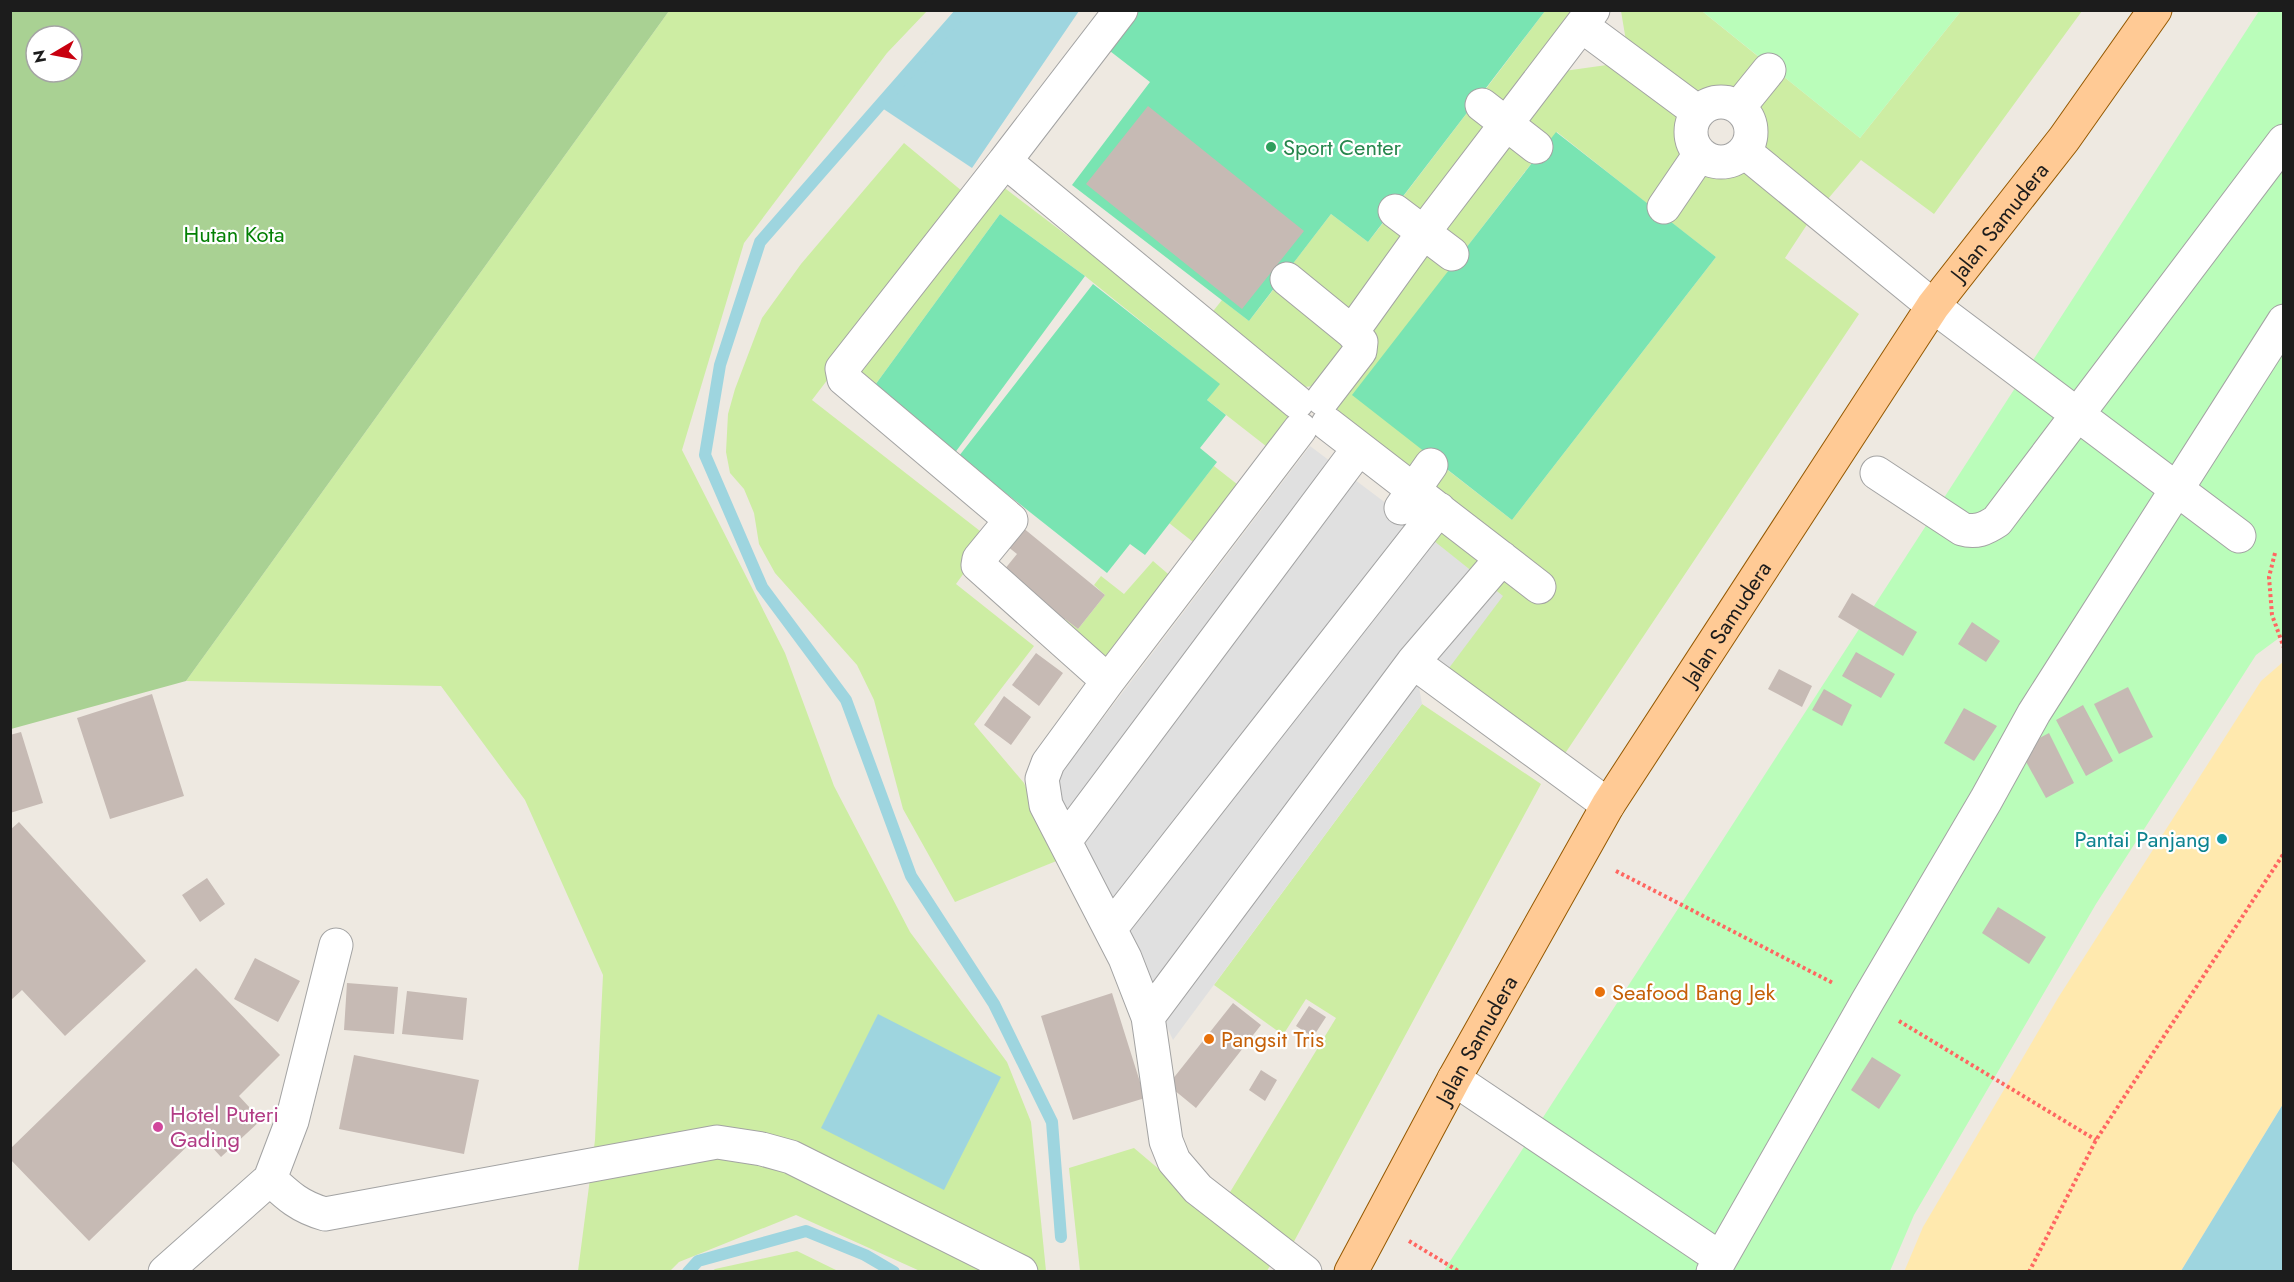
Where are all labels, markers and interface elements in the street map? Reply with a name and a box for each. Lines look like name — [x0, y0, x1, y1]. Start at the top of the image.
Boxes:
north arrow — [24, 24, 84, 84]
text: N — [27, 48, 52, 65]
place label: Sport Center — [1283, 131, 1402, 163]
marker: Sport Center — [1264, 140, 1278, 154]
street label: Jalan Samudera — [1941, 155, 2056, 290]
park label: Hutan Kota — [184, 218, 284, 250]
street label: Jalan Samudera — [1672, 555, 1779, 694]
place label: Pantai Panjang — [2075, 823, 2210, 855]
marker: Pantai Panjang — [2215, 832, 2229, 846]
street label: Jalan Samudera — [1426, 969, 1525, 1112]
place label: Seafood Bang Jek — [1612, 976, 1776, 1008]
marker: Seafood Bang Jek — [1593, 985, 1607, 999]
place label: Pangsit Tris — [1221, 1023, 1324, 1055]
marker: Pangsit Tris — [1202, 1032, 1216, 1046]
place label: Hotel Puteri Gading — [170, 1098, 279, 1155]
marker: Hotel Puteri Gading — [151, 1120, 165, 1134]

